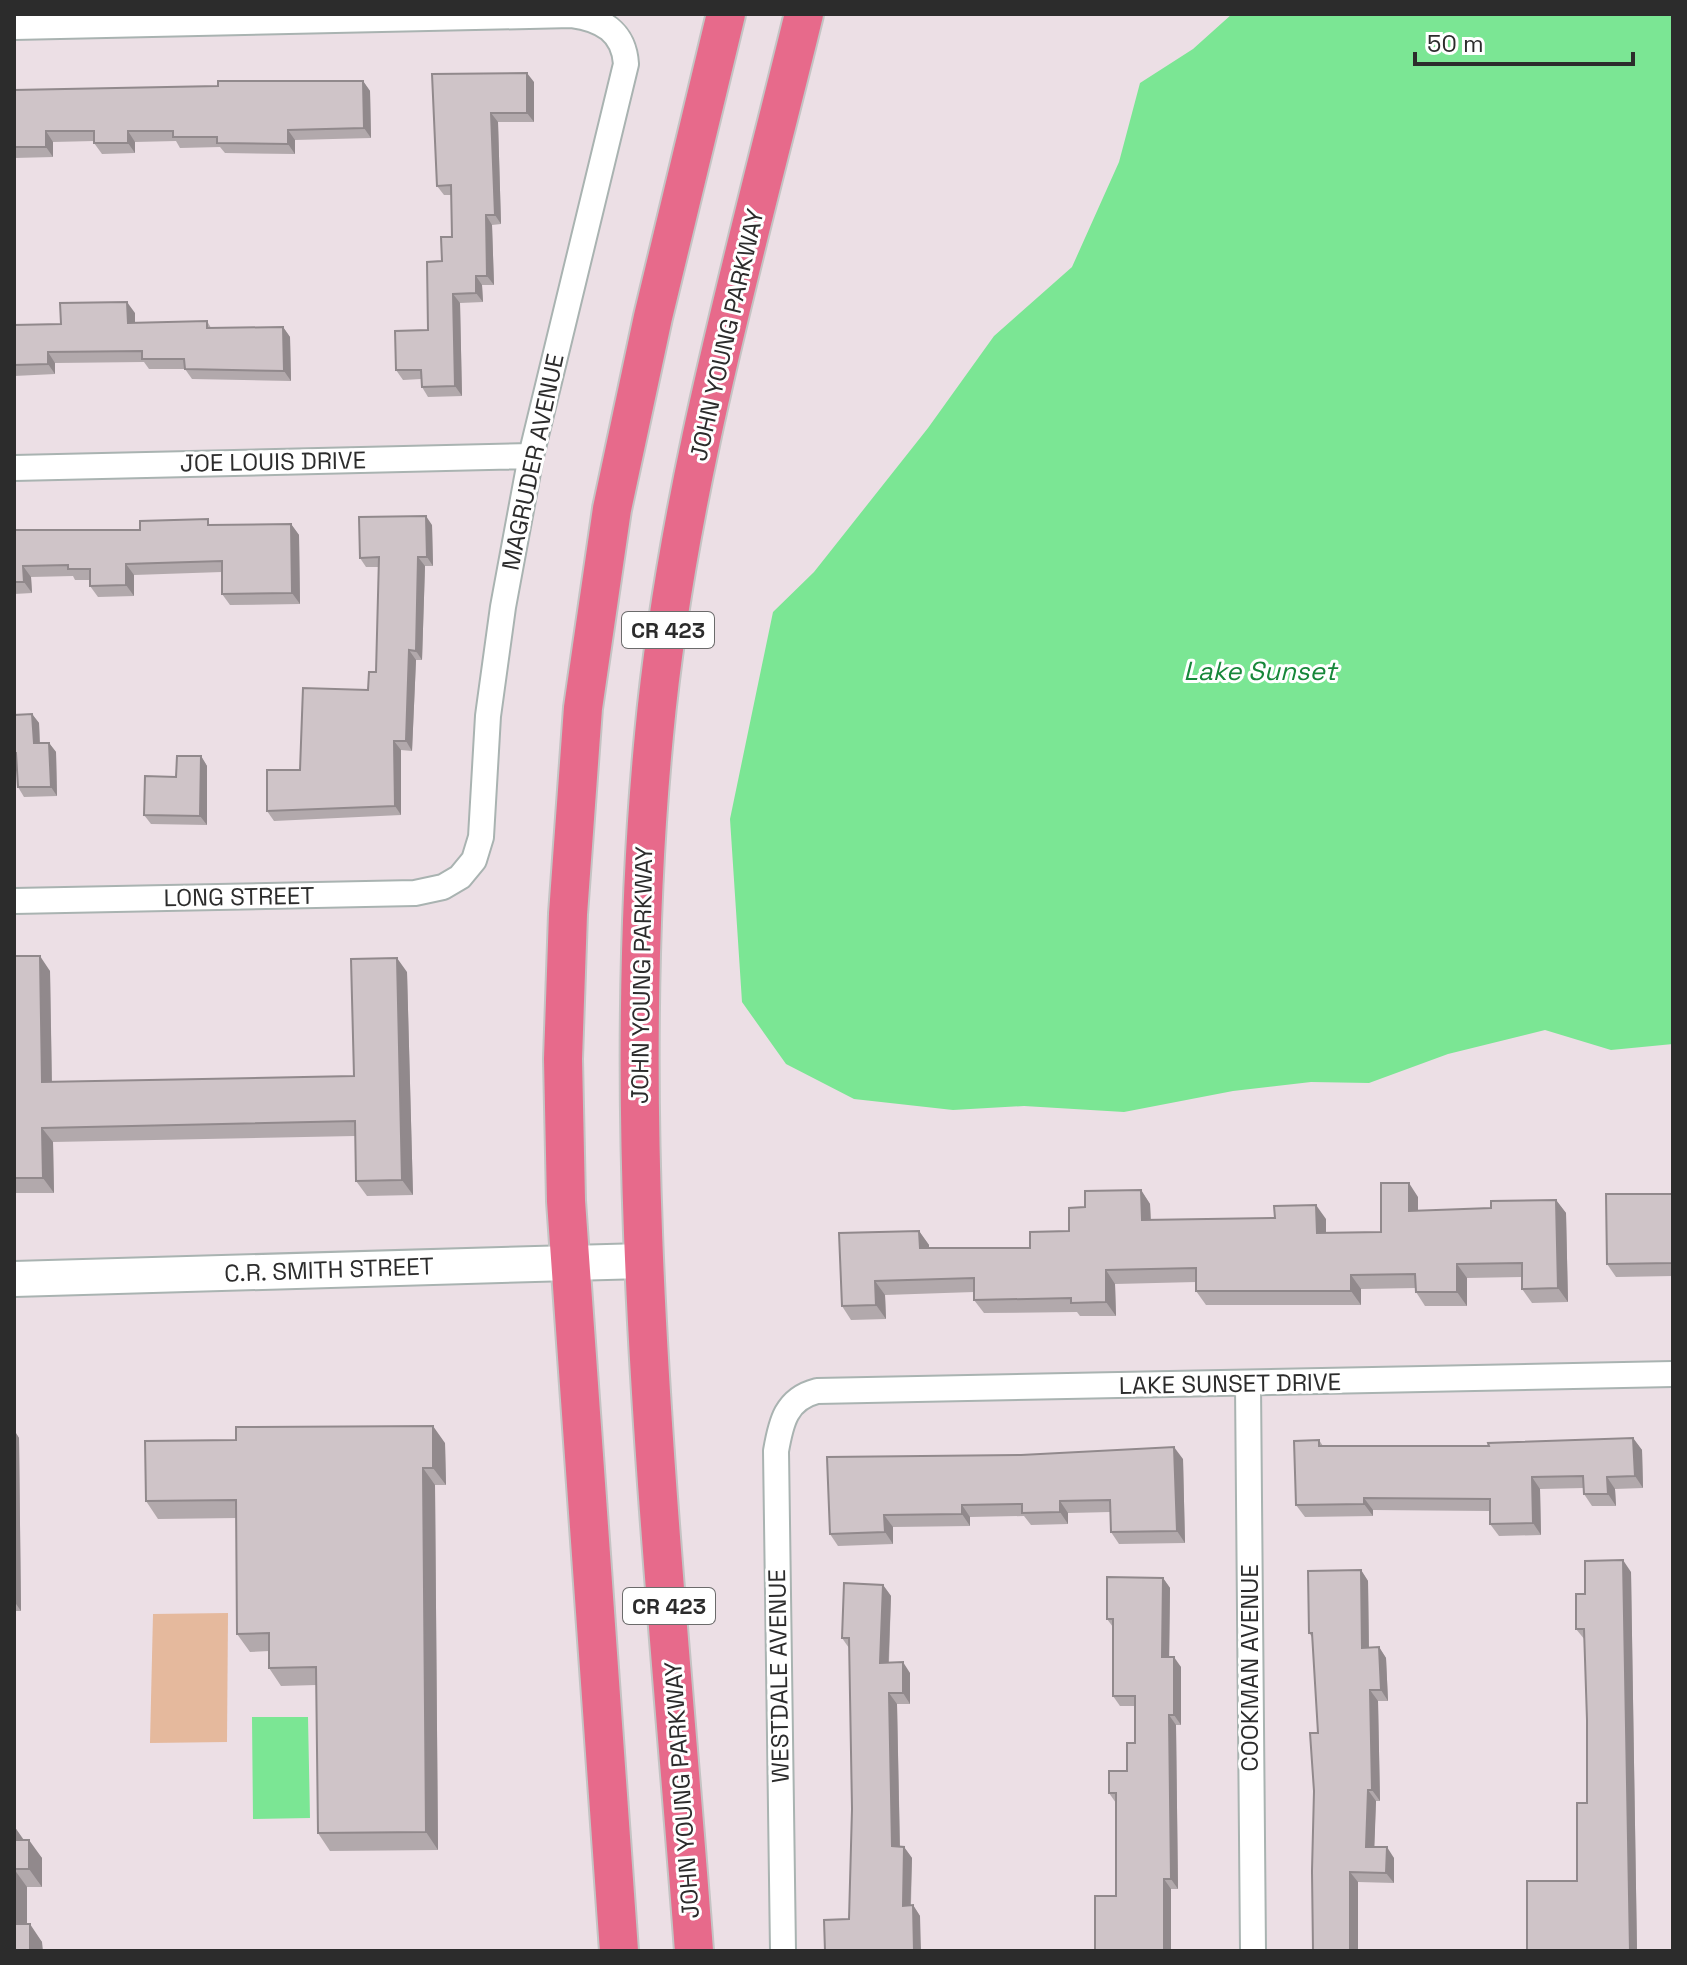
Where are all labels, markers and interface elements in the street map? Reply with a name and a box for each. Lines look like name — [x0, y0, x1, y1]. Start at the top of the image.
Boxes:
scale bar — [1415, 16, 1633, 66]
text: 50 m — [1427, 28, 1484, 59]
street label: JOHN YOUNG PARKWAY — [682, 205, 771, 464]
street label: MAGRUDER AVENUE — [494, 351, 571, 573]
street label: JOE LOUIS DRIVE — [180, 444, 366, 479]
road number: CR 423 — [622, 612, 714, 648]
water label: Lake Sunset — [1184, 654, 1338, 688]
street label: JOHN YOUNG PARKWAY — [624, 846, 659, 1104]
street label: LONG STREET — [163, 880, 315, 913]
street label: C.R. SMITH STREET — [224, 1250, 434, 1289]
street label: LAKE SUNSET DRIVE — [1119, 1366, 1341, 1401]
street label: COOKMAN AVENUE — [1234, 1564, 1265, 1772]
street label: WESTDALE AVENUE — [761, 1569, 796, 1783]
road number: CR 423 — [623, 1588, 715, 1624]
street label: JOHN YOUNG PARKWAY — [657, 1660, 706, 1920]

